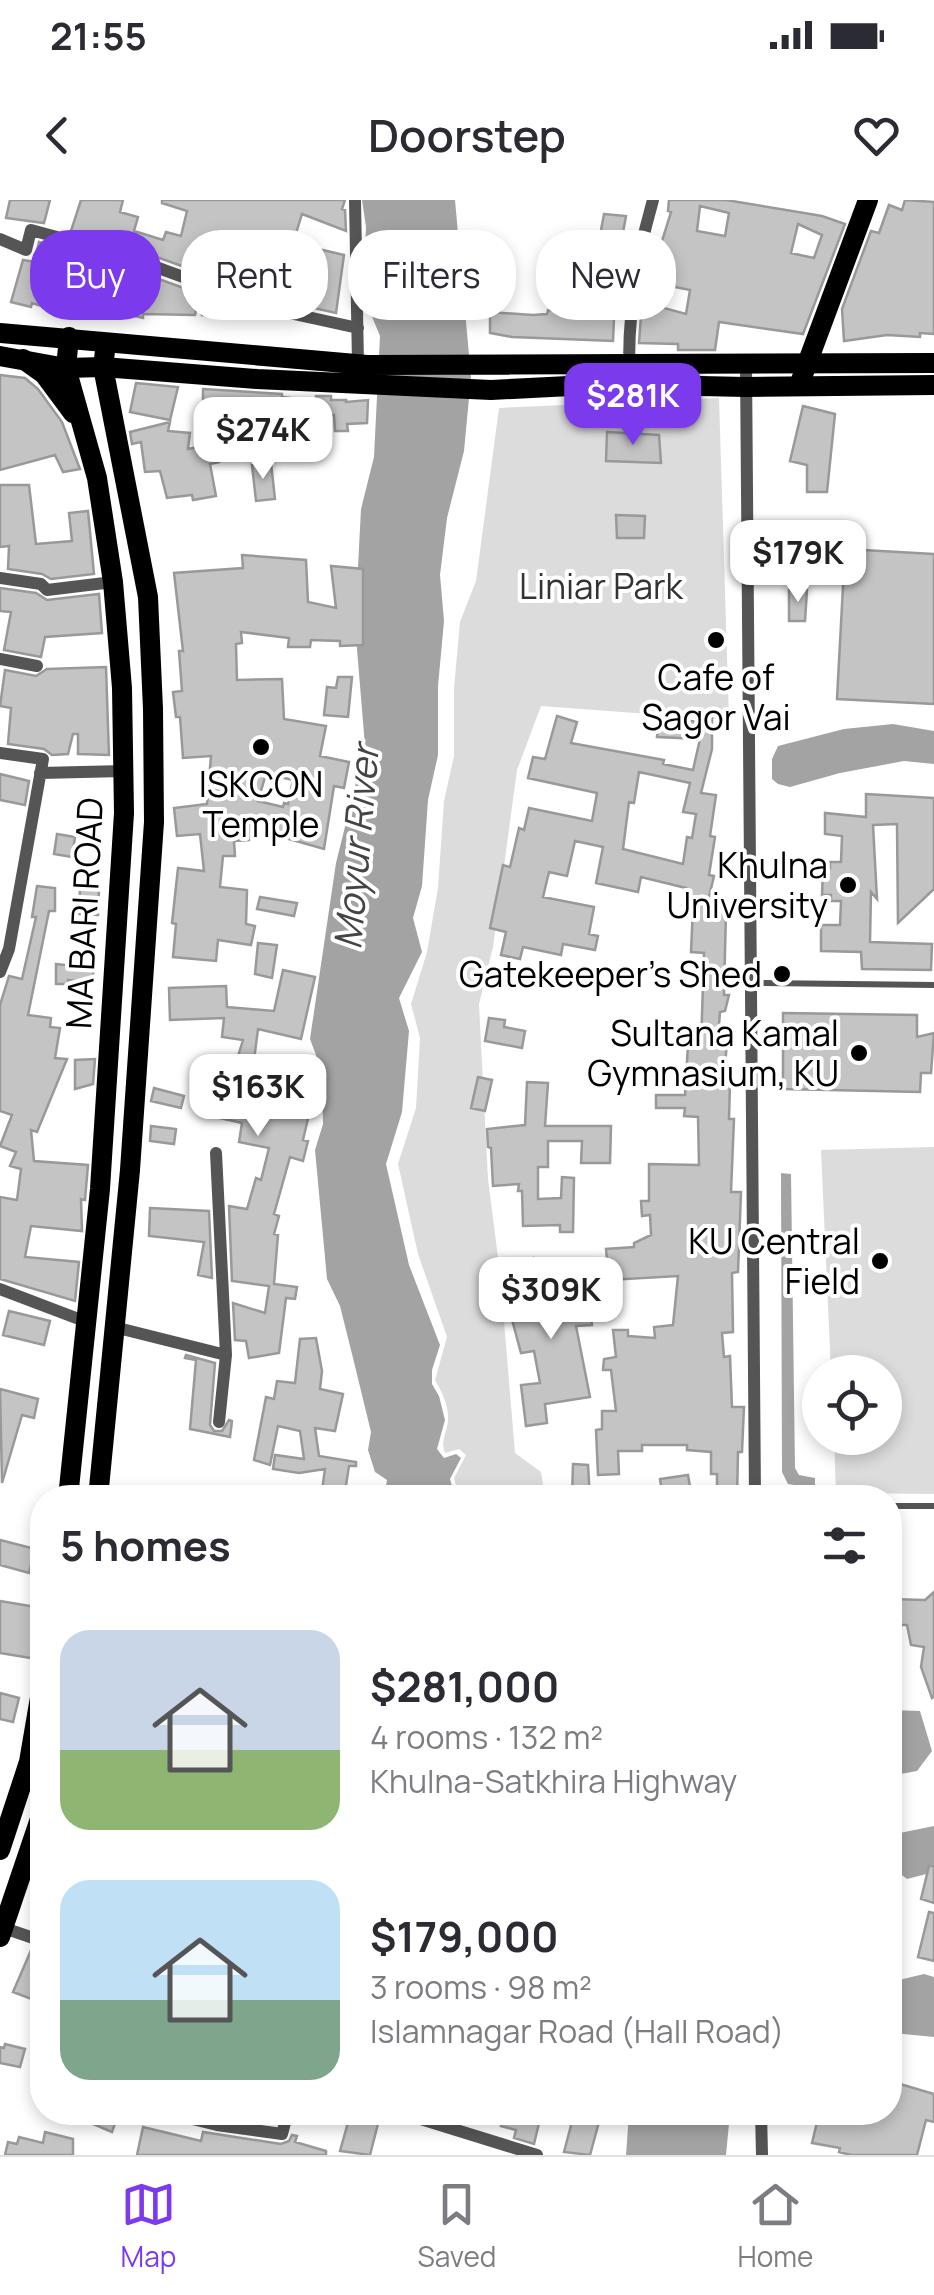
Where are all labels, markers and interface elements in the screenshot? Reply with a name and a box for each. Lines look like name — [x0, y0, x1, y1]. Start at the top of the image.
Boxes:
text: 21:55 — [50, 9, 147, 61]
text: Doorstep — [368, 104, 566, 166]
icon: back — [30, 108, 85, 163]
icon: heart — [849, 108, 904, 163]
chip: Buy — [30, 230, 161, 320]
chip: Rent — [181, 230, 328, 320]
chip: Filters — [348, 230, 516, 320]
chip: New — [536, 230, 676, 320]
pin: $281K — [563, 363, 703, 448]
text: $281K — [586, 373, 680, 417]
pin: $274K — [193, 397, 333, 482]
text: $274K — [215, 407, 311, 451]
pin: $179K — [728, 520, 868, 605]
text: $179K — [752, 530, 844, 574]
park label: Liniar Park — [519, 562, 685, 610]
marker: Cafe of Sagor Vai — [705, 629, 727, 651]
place label: Cafe of Sagor Vai — [641, 653, 791, 741]
marker: ISKCON Temple — [250, 736, 272, 758]
water label: Moyur River — [320, 738, 390, 951]
place label: ISKCON Temple — [199, 760, 323, 848]
street label: MA BARI ROAD — [54, 796, 114, 1030]
place label: Khulna University — [667, 841, 828, 929]
marker: Khulna University — [837, 874, 859, 896]
place label: Gatekeeper's Shed — [459, 950, 762, 998]
marker: Gatekeeper's Shed — [771, 963, 793, 985]
place label: Sultana Kamal Gymnasium, KU — [587, 1009, 839, 1097]
marker: Sultana Kamal Gymnasium, KU — [848, 1042, 870, 1064]
pin: $163K — [188, 1054, 328, 1139]
text: $163K — [211, 1064, 305, 1108]
place label: KU Central Field — [688, 1217, 860, 1305]
marker: KU Central Field — [869, 1250, 891, 1272]
pin: $309K — [481, 1257, 621, 1342]
text: $309K — [501, 1267, 601, 1311]
map controls — [802, 1355, 902, 1455]
button: locate — [802, 1355, 902, 1455]
text: 5 homes — [60, 1516, 231, 1574]
icon: filters — [817, 1518, 872, 1573]
text: $281,000 — [370, 1657, 559, 1715]
icon: home — [140, 1670, 260, 1790]
text: 4 rooms · 132 m² — [370, 1715, 603, 1759]
text: Khulna-Satkhira Highway — [370, 1759, 737, 1803]
text: $179,000 — [370, 1907, 559, 1965]
icon: home — [140, 1920, 260, 2040]
text: 3 rooms · 98 m² — [370, 1965, 592, 2009]
text: Islamnagar Road (Hall Road) — [370, 2009, 784, 2053]
tab: Map — [121, 2177, 176, 2275]
tab: Saved — [418, 2177, 496, 2275]
tab: Home — [738, 2177, 813, 2275]

